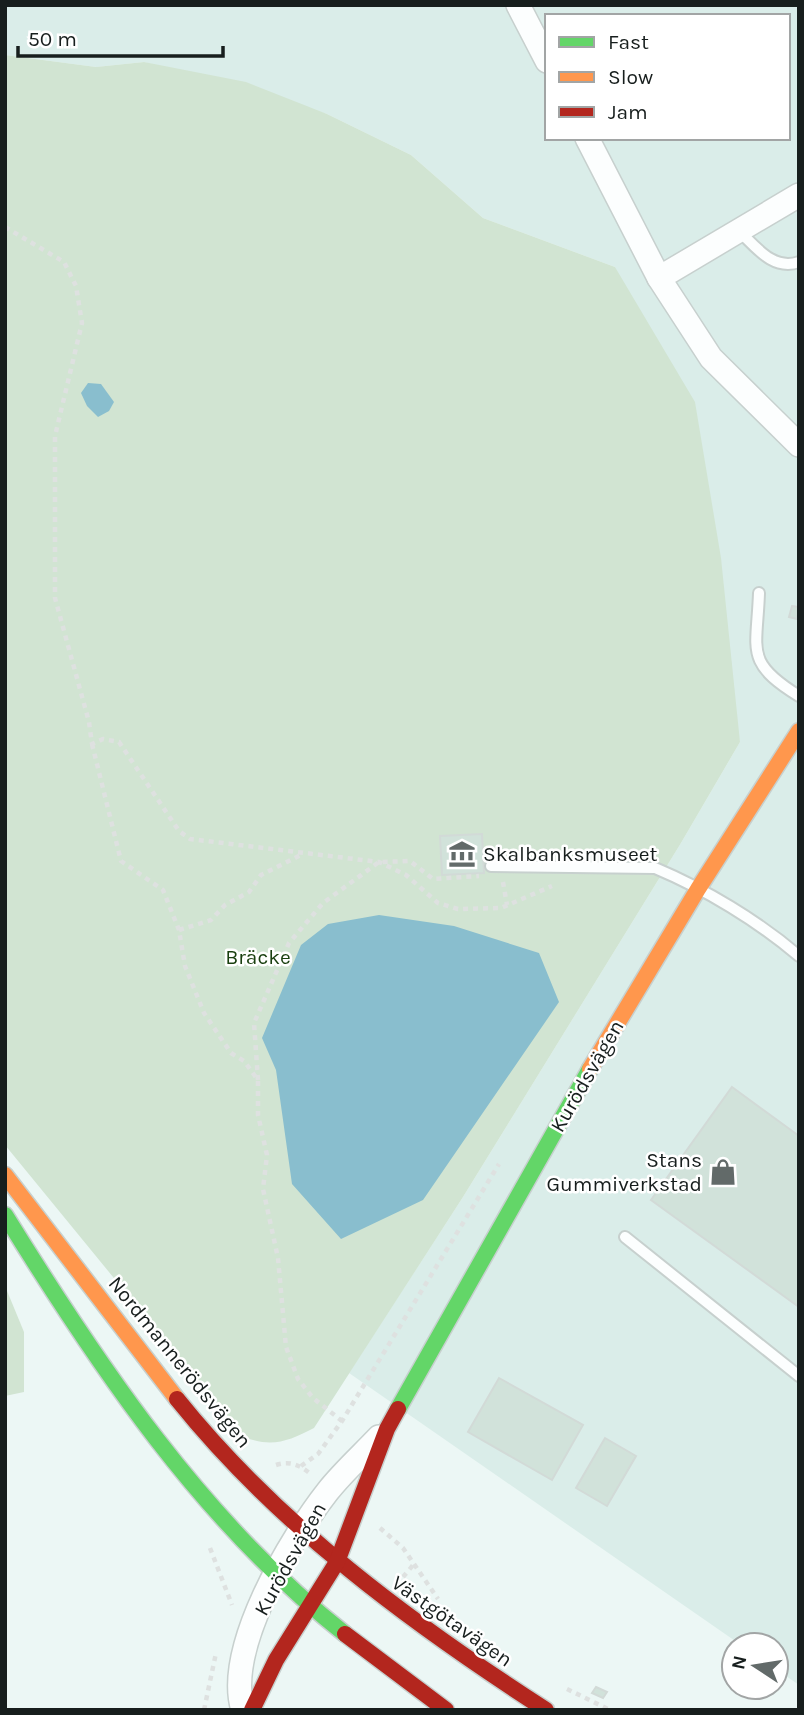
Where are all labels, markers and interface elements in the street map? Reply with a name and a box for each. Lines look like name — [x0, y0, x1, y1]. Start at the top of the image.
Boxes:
scale bar — [18, 14, 222, 58]
legend — [545, 14, 790, 140]
text: 50 m — [28, 27, 77, 51]
text: Fast — [608, 30, 649, 54]
text: Slow — [608, 65, 653, 89]
text: Jam — [608, 100, 648, 124]
museum icon: Skalbanksmuseet — [447, 839, 477, 869]
place label: Skalbanksmuseet — [483, 842, 657, 866]
park label: Bräcke — [225, 945, 291, 969]
street label: Kurödsvägen — [545, 1016, 629, 1136]
place label: Stans Gummiverkstad — [547, 1148, 702, 1196]
shop icon: Stans Gummiverkstad — [708, 1157, 738, 1187]
street label: Nordmannerödsvägen — [104, 1272, 256, 1452]
street label: Kurödsvägen — [249, 1498, 331, 1620]
street label: Västgötavägen — [387, 1570, 517, 1672]
north arrow — [720, 1631, 790, 1701]
text: N — [727, 1654, 752, 1672]

